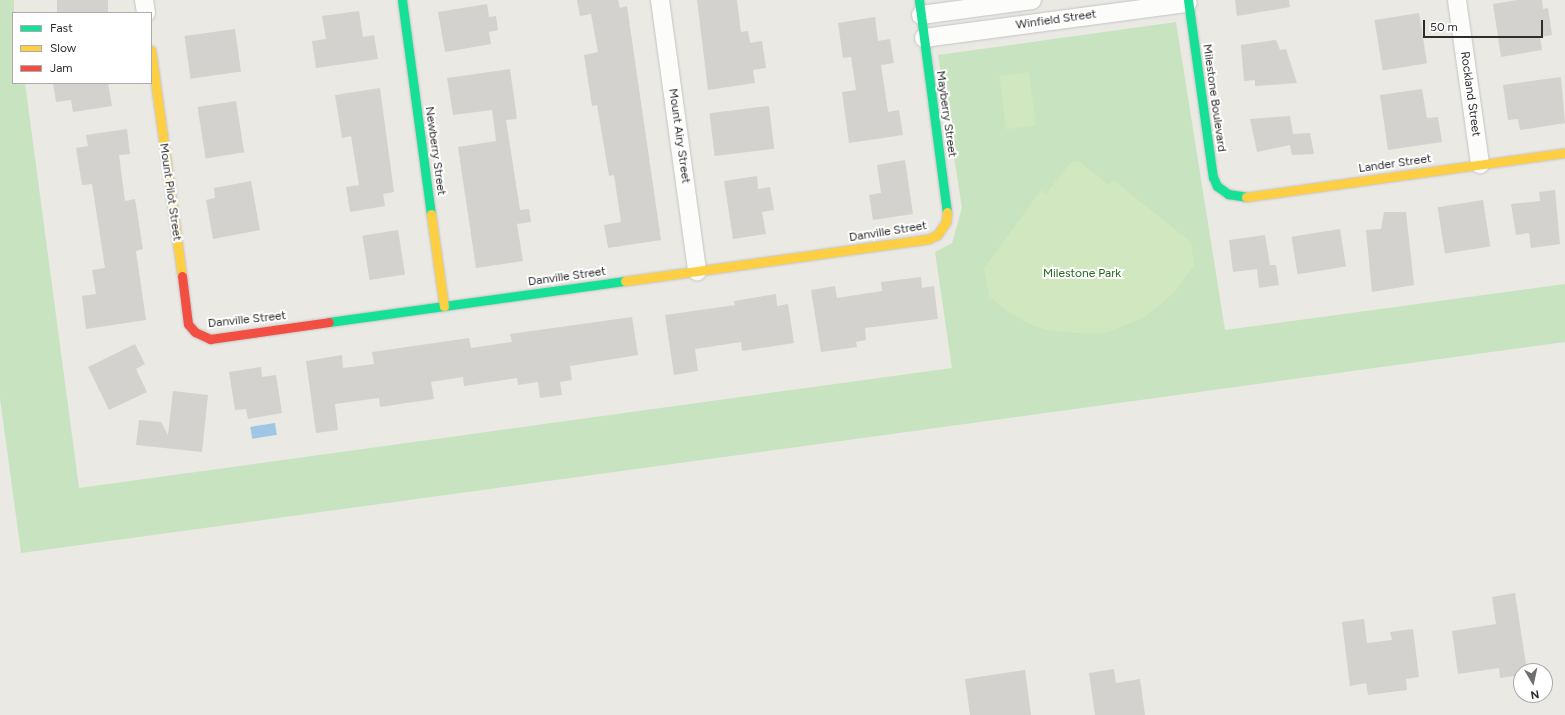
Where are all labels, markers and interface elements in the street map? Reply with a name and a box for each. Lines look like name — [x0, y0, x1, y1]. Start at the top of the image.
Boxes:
street label: Winfield Street — [1015, 7, 1097, 33]
legend — [12, 12, 152, 84]
scale bar — [1425, 12, 1545, 38]
text: 50 m — [1430, 20, 1458, 34]
text: Fast — [50, 21, 73, 35]
text: Slow — [50, 41, 76, 55]
street label: Milestone Boulevard — [1199, 43, 1229, 153]
street label: Rockland Street — [1457, 50, 1483, 138]
text: Jam — [50, 61, 73, 75]
street label: Mayberry Street — [933, 70, 959, 158]
street label: Mount Airy Street — [665, 88, 693, 184]
street label: Newberry Street — [422, 106, 448, 196]
street label: Mount Pilot Street — [156, 142, 184, 242]
street label: Lander Street — [1358, 152, 1432, 176]
street label: Danville Street — [848, 219, 928, 245]
street label: Danville Street — [527, 264, 607, 290]
park label: Milestone Park — [1043, 267, 1121, 281]
street label: Danville Street — [207, 309, 287, 331]
north arrow — [1513, 663, 1553, 703]
text: N — [1530, 687, 1540, 701]

